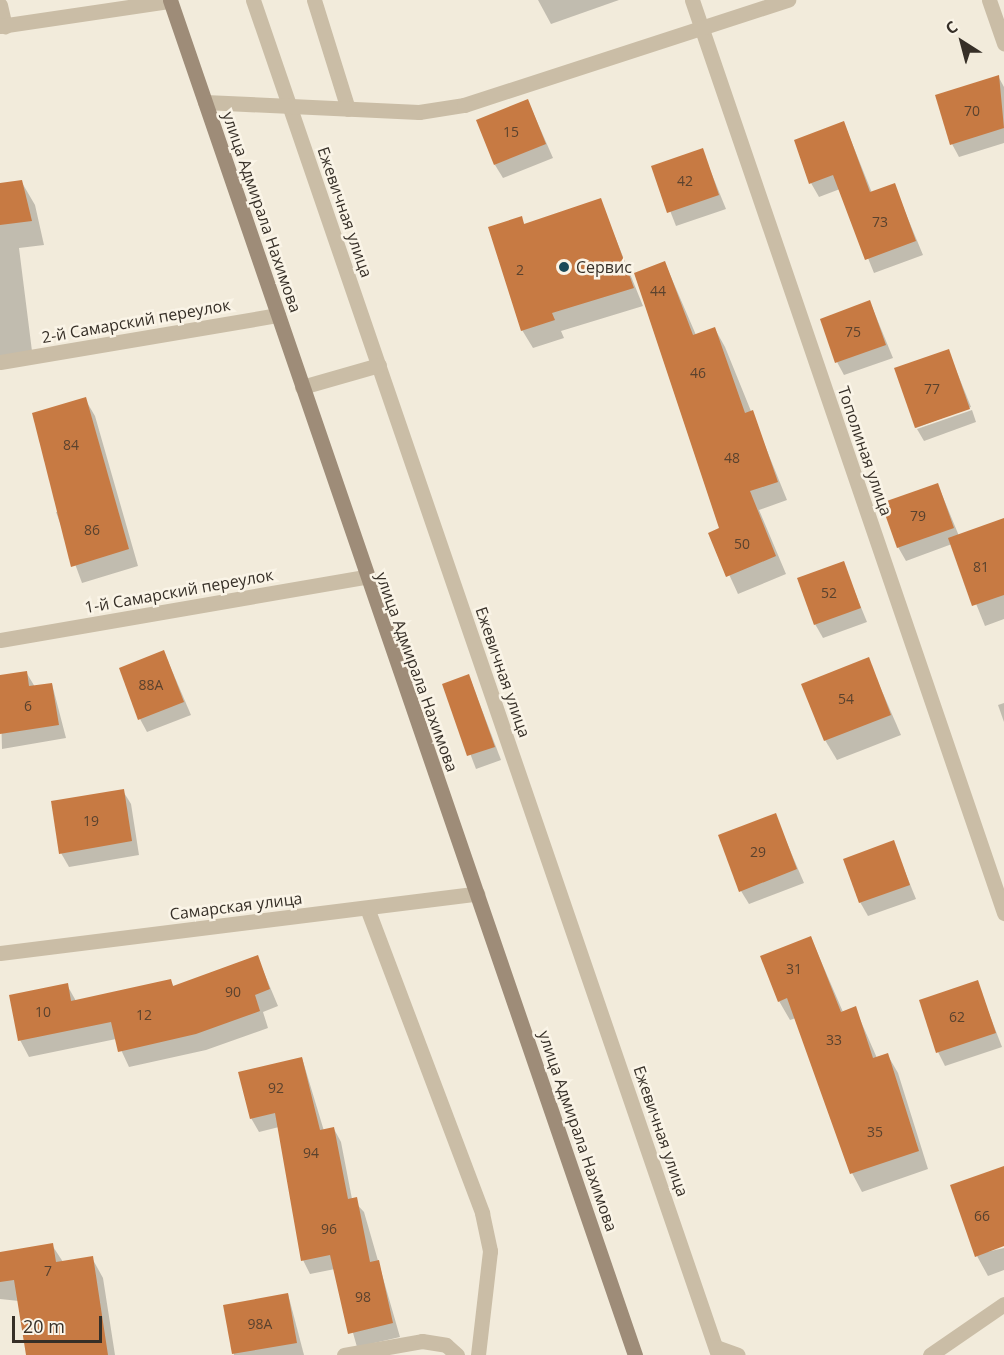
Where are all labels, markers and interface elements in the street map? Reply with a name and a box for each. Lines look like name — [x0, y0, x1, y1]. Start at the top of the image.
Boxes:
north arrow — [932, 12, 992, 72]
text: С — [941, 16, 962, 39]
house number: 70 — [964, 103, 980, 119]
street label: улица Адмирала Нахимова — [219, 109, 305, 315]
house number: 15 — [503, 124, 519, 140]
street label: Ежевичная улица — [314, 144, 376, 280]
house number: 42 — [677, 173, 693, 189]
house number: 73 — [872, 214, 888, 230]
place label: Сервис — [576, 257, 632, 277]
marker: Сервис — [557, 260, 571, 274]
house number: 2 — [516, 262, 524, 278]
house number: 44 — [650, 283, 666, 299]
street label: 2-й Самарский переулок — [40, 295, 232, 347]
house number: 75 — [845, 324, 861, 340]
house number: 46 — [690, 365, 706, 381]
house number: 77 — [924, 381, 940, 397]
street label: Тополиная улица — [834, 384, 896, 518]
house number: 84 — [63, 437, 79, 453]
house number: 48 — [724, 450, 740, 466]
house number: 79 — [910, 508, 926, 524]
house number: 86 — [84, 522, 100, 538]
house number: 50 — [734, 536, 750, 552]
house number: 81 — [973, 559, 989, 575]
street label: 1-й Самарский переулок — [83, 565, 275, 617]
street label: улица Адмирала Нахимова — [372, 569, 462, 775]
house number: 52 — [821, 585, 837, 601]
street label: Ежевичная улица — [472, 604, 534, 740]
house number: 88А — [139, 677, 163, 693]
house number: 54 — [838, 691, 854, 707]
house number: 6 — [24, 698, 32, 714]
house number: 19 — [83, 813, 99, 829]
house number: 29 — [750, 844, 766, 860]
street label: Самарская улица — [169, 888, 303, 924]
house number: 31 — [786, 961, 802, 977]
house number: 90 — [225, 984, 241, 1000]
house number: 10 — [35, 1004, 51, 1020]
house number: 12 — [136, 1007, 152, 1023]
house number: 62 — [949, 1009, 965, 1025]
street label: улица Адмирала Нахимова — [535, 1028, 621, 1234]
house number: 33 — [826, 1032, 842, 1048]
street label: Ежевичная улица — [630, 1063, 692, 1199]
house number: 92 — [268, 1080, 284, 1096]
house number: 35 — [867, 1124, 883, 1140]
house number: 94 — [303, 1145, 319, 1161]
house number: 66 — [974, 1208, 990, 1224]
house number: 96 — [321, 1221, 337, 1237]
house number: 7 — [44, 1263, 52, 1279]
house number: 98 — [355, 1289, 371, 1305]
scale bar — [15, 1304, 105, 1342]
text: 20 m — [23, 1314, 65, 1338]
house number: 98А — [248, 1316, 272, 1332]

